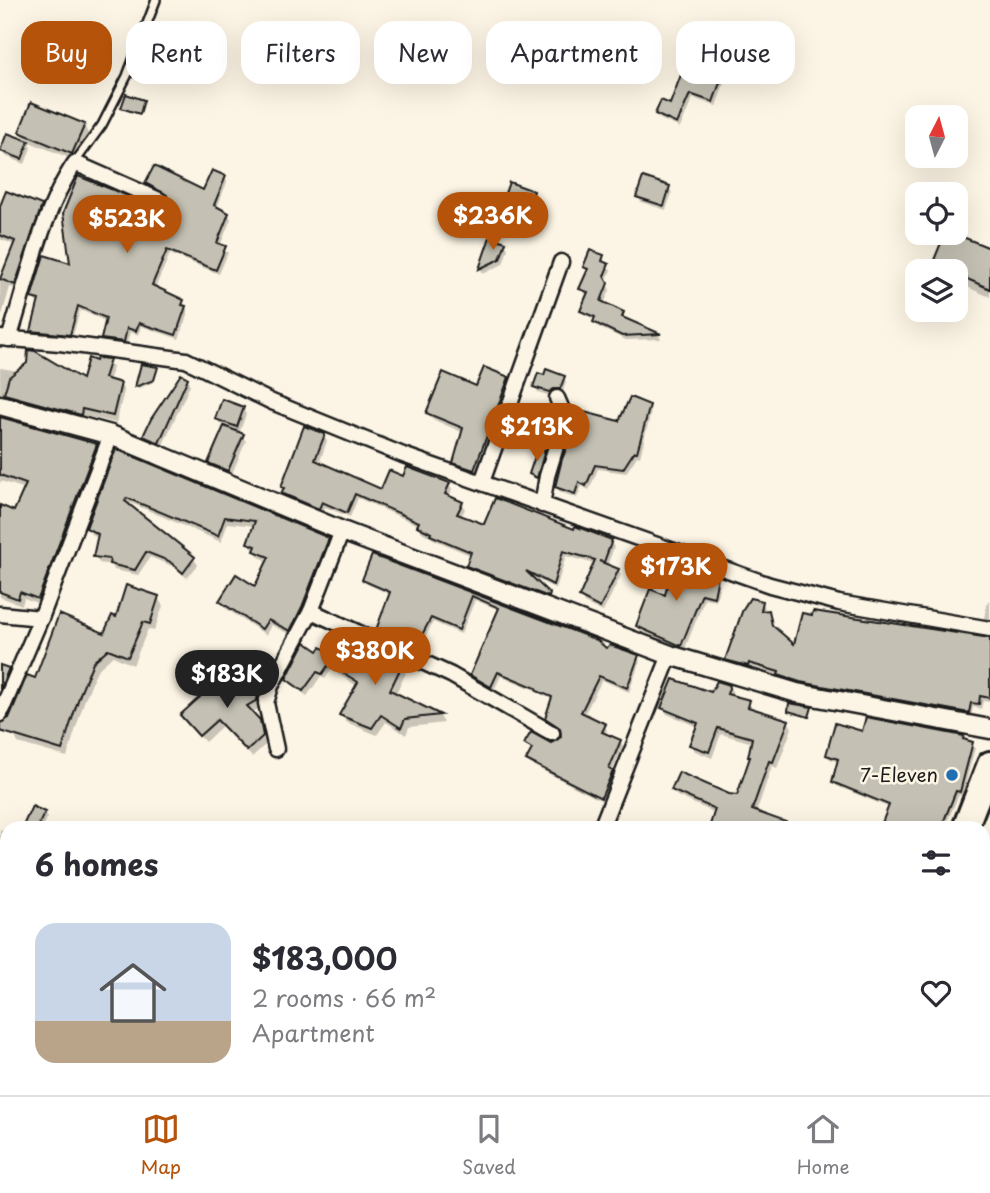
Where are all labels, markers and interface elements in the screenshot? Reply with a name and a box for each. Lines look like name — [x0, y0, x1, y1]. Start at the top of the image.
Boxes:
chip: Buy — [21, 21, 112, 84]
chip: Rent — [126, 21, 227, 84]
chip: Filters — [241, 21, 360, 84]
chip: New — [374, 21, 472, 84]
chip: Apartment — [486, 21, 662, 84]
chip: House — [676, 21, 795, 84]
north arrow — [905, 105, 968, 168]
map controls — [905, 105, 968, 322]
button: locate — [905, 182, 968, 245]
pin: $236K — [444, 192, 542, 252]
pin: $523K — [78, 196, 176, 255]
text: $236K — [453, 197, 533, 232]
text: $523K — [89, 200, 165, 235]
button: layers — [905, 259, 968, 322]
pin: $213K — [488, 404, 586, 463]
text: $213K — [501, 408, 573, 443]
pin: $173K — [627, 544, 725, 603]
text: $173K — [640, 548, 712, 583]
pin: $380K — [326, 628, 424, 687]
text: $380K — [336, 632, 414, 667]
pin: $183K — [178, 650, 276, 710]
text: $183K — [191, 655, 263, 690]
place label: 7-Eleven — [860, 760, 938, 788]
marker: 7-Eleven — [944, 767, 960, 783]
text: 6 homes — [35, 841, 158, 886]
icon: filters — [917, 844, 955, 882]
text: $183,000 — [252, 935, 397, 980]
icon: home — [91, 951, 175, 1035]
icon: heart — [917, 974, 955, 1012]
text: 2 rooms · 66 m² — [252, 980, 436, 1015]
text: Apartment — [252, 1015, 375, 1050]
tab: Map — [140, 1110, 181, 1180]
tab: Saved — [462, 1110, 516, 1180]
tab: Home — [797, 1110, 850, 1180]

